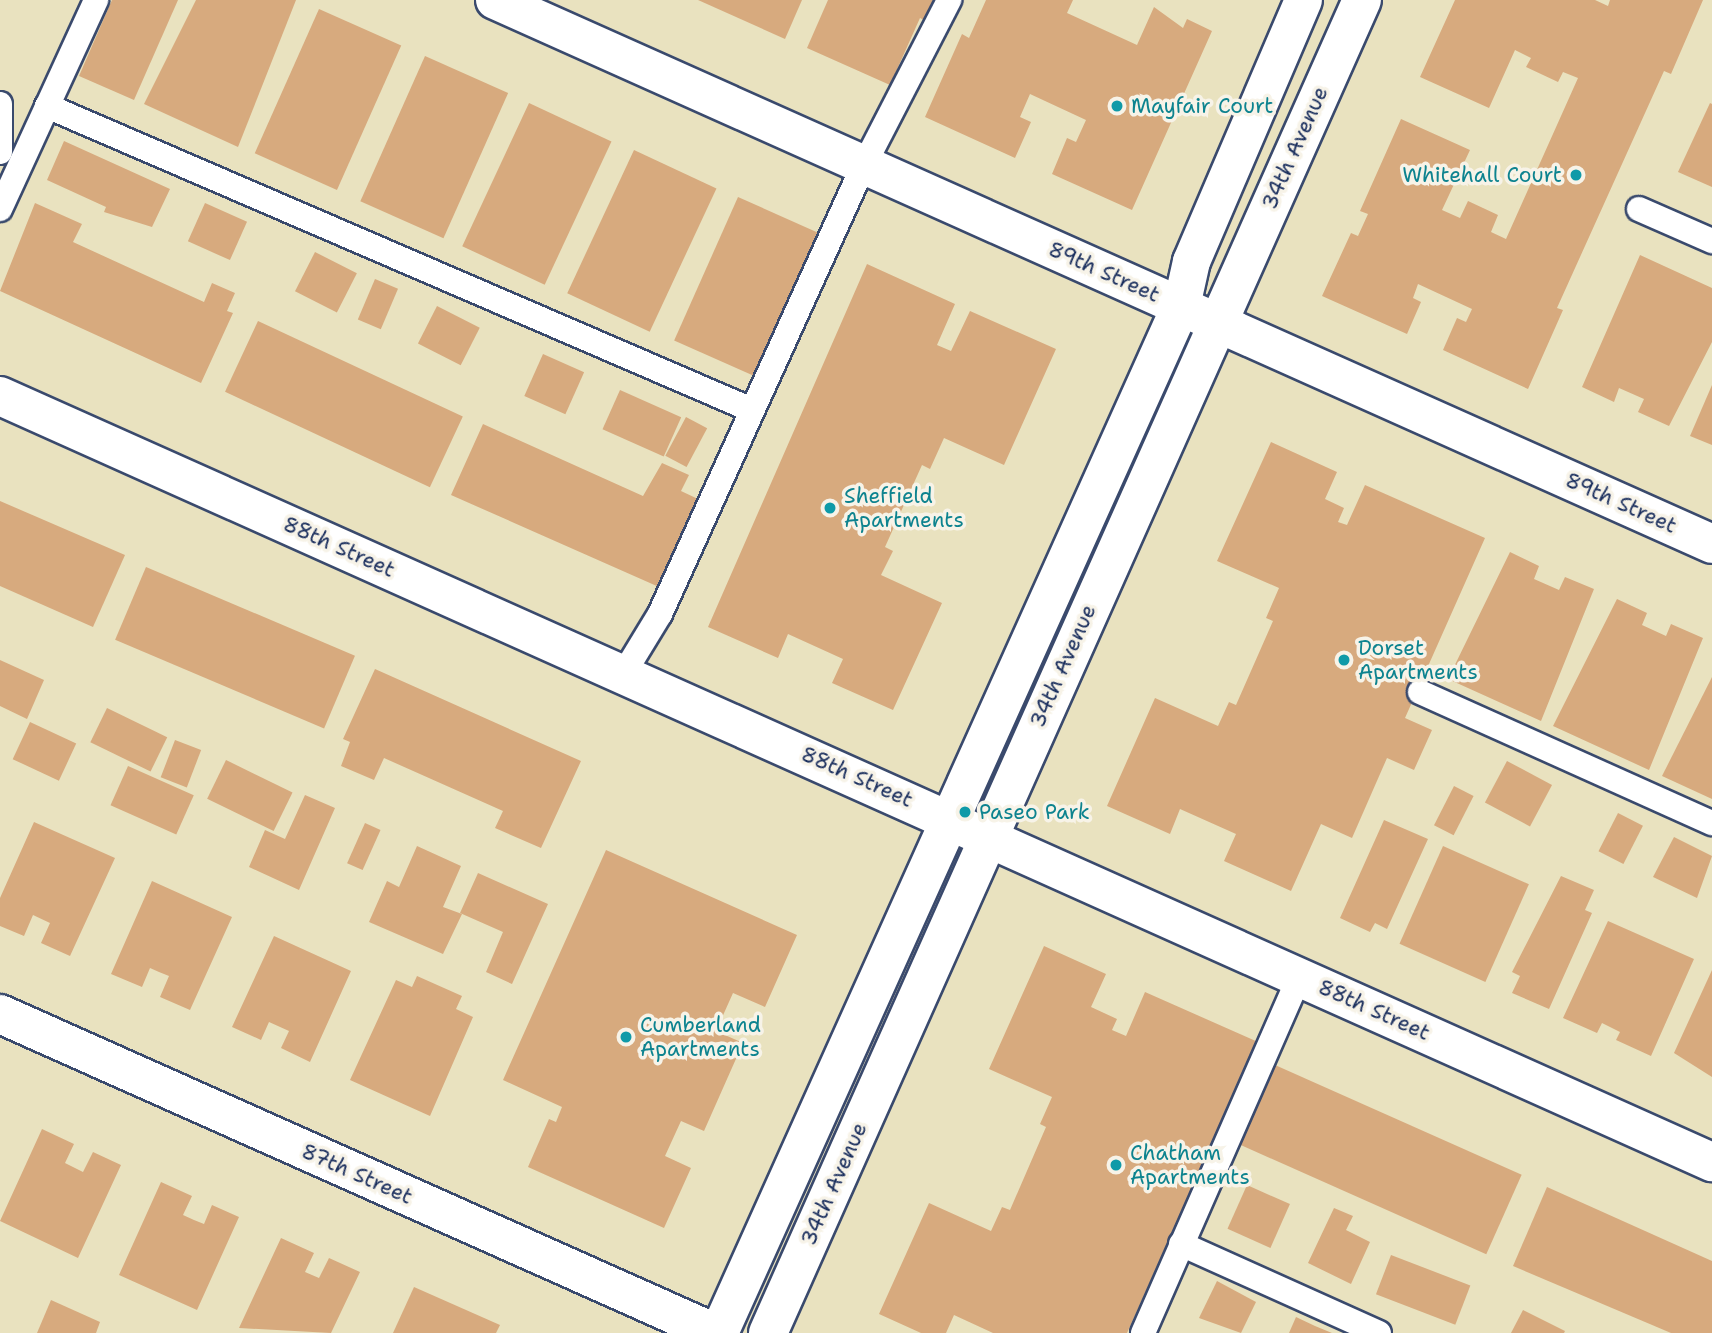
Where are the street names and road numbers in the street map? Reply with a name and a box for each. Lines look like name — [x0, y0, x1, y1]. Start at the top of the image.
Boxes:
street label: 34th Avenue — [1257, 83, 1333, 213]
street label: 89th Street — [1045, 236, 1163, 308]
street label: 89th Street — [1562, 467, 1680, 539]
street label: 88th Street — [279, 511, 399, 583]
street label: 34th Avenue — [1025, 601, 1101, 731]
street label: 88th Street — [797, 741, 917, 813]
street label: 88th Street — [1314, 974, 1434, 1046]
street label: 34th Avenue — [796, 1119, 872, 1249]
street label: 87th Street — [298, 1138, 416, 1210]

